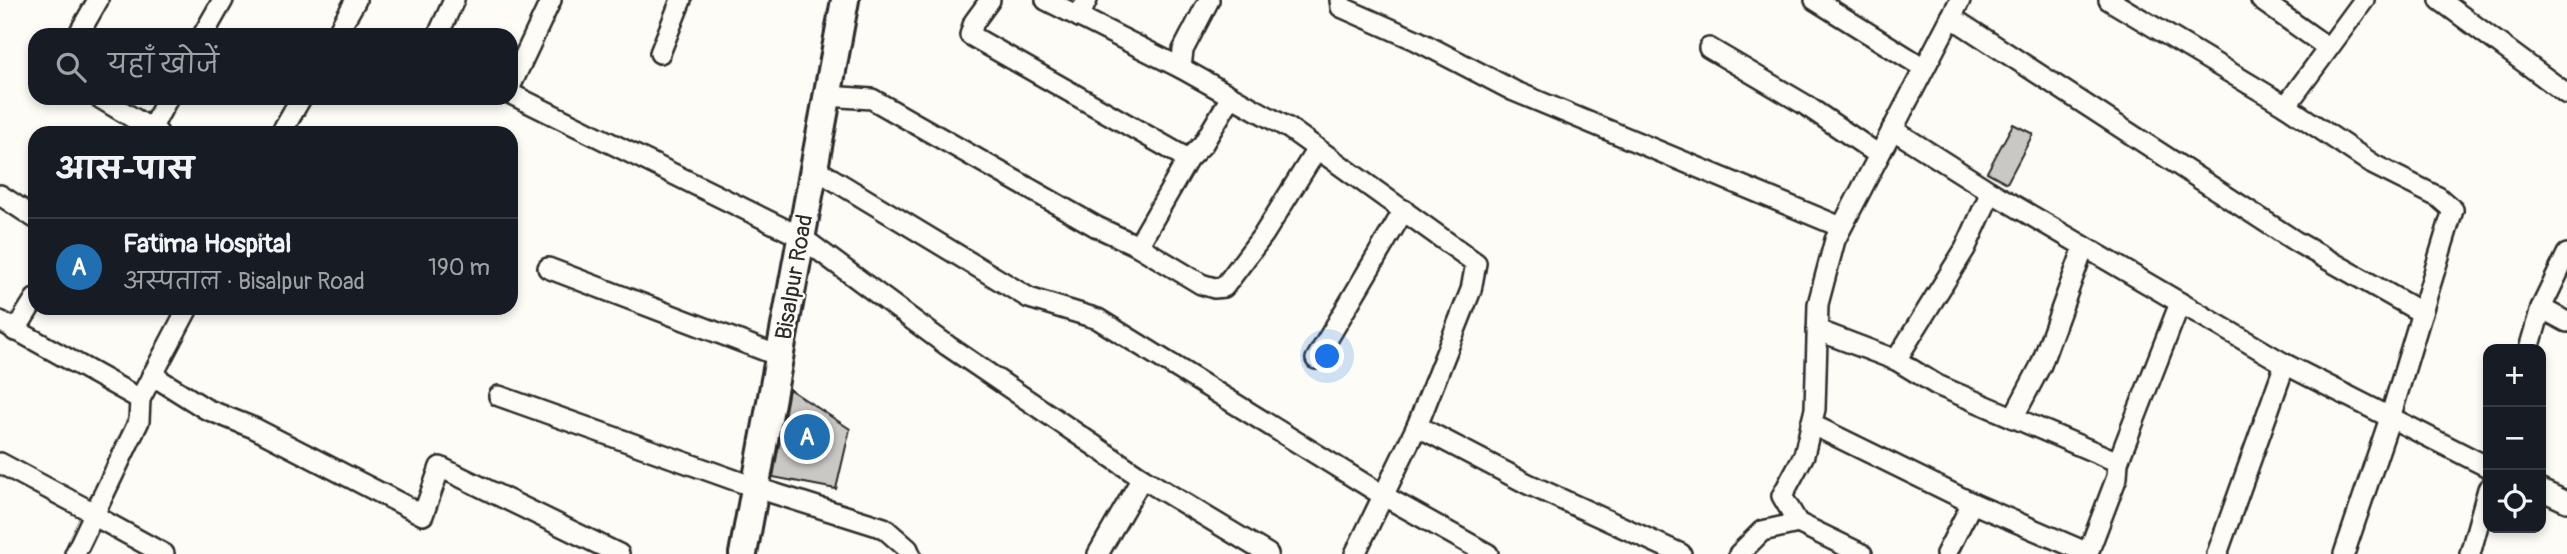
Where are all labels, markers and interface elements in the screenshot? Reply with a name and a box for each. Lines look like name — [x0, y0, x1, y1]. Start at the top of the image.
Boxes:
search box — [28, 28, 518, 105]
icon: search — [52, 48, 90, 86]
text: यहाँ खोजें — [108, 49, 219, 81]
text: आस-पास — [56, 151, 194, 188]
street label: Bisalpur Road — [769, 212, 819, 342]
text: Fatima Hospital — [123, 228, 291, 260]
text: A — [72, 253, 86, 282]
text: 190 m — [428, 253, 490, 282]
text: अस्पताल · Bisalpur Road — [123, 267, 365, 296]
your location — [1310, 339, 1344, 373]
map controls — [2483, 344, 2546, 533]
button: + — [2483, 344, 2546, 407]
button: − — [2483, 407, 2546, 470]
pin: A — [784, 411, 830, 463]
button: locate — [2483, 470, 2546, 533]

